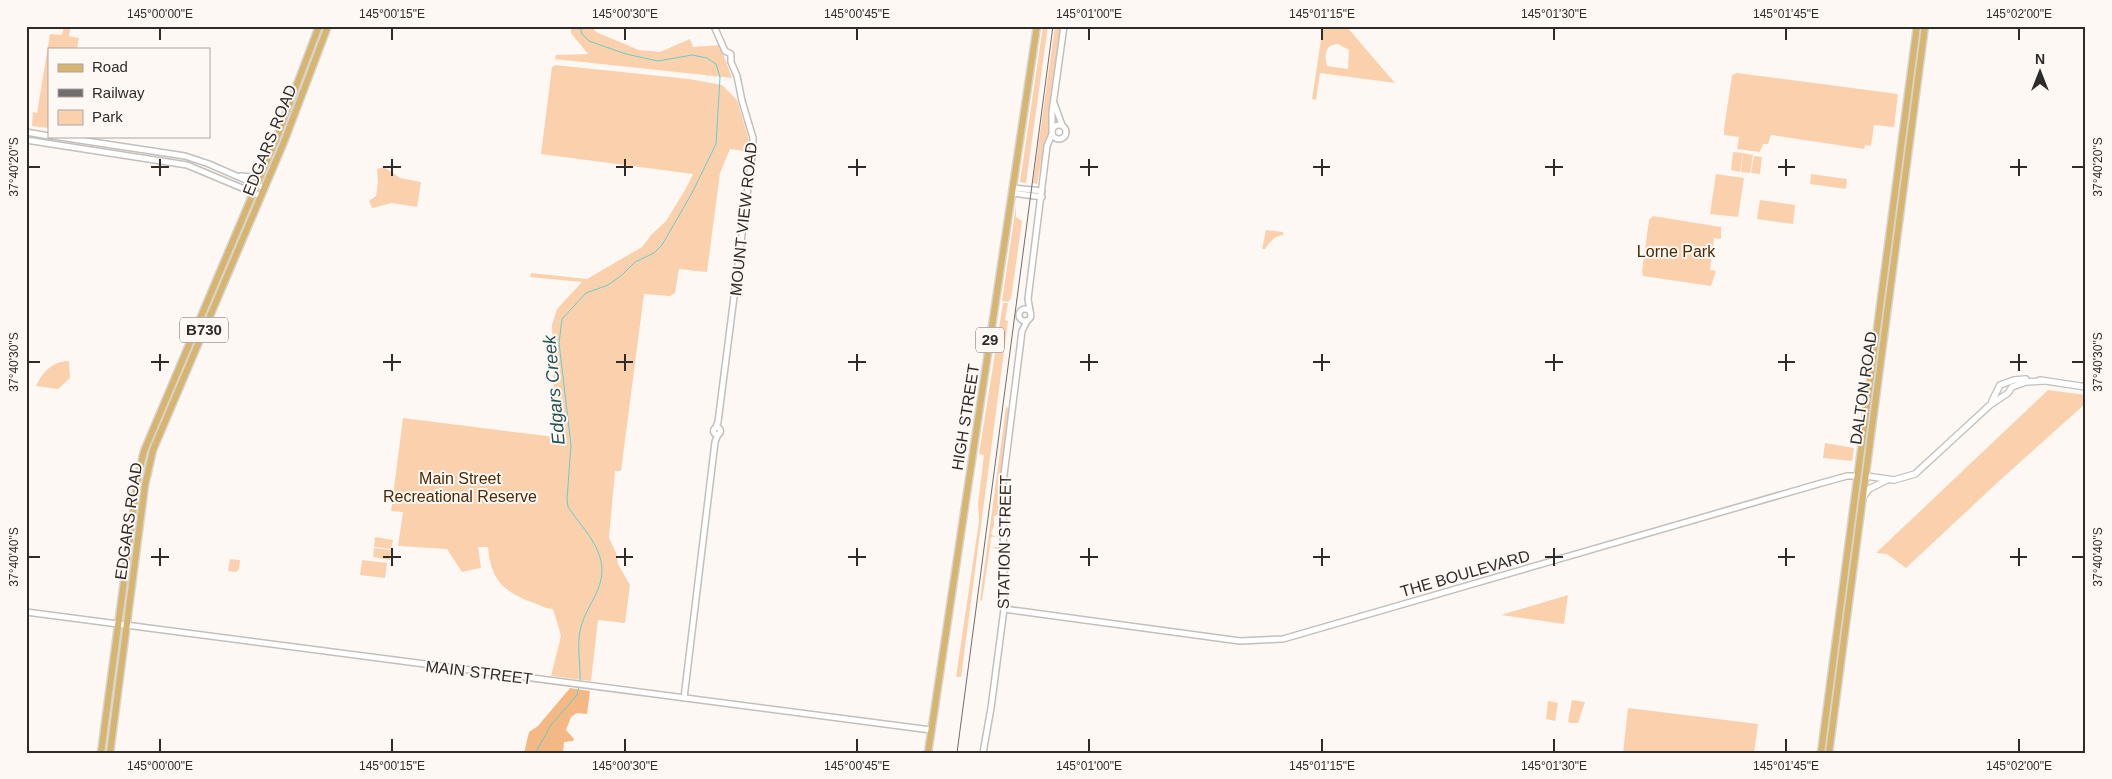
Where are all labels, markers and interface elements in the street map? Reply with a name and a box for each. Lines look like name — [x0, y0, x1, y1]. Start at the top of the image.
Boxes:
text: 145°00'00"E — [127, 7, 193, 21]
text: 145°00'15"E — [359, 7, 425, 21]
text: 145°00'30"E — [592, 7, 658, 21]
text: 145°00'45"E — [824, 7, 890, 21]
text: 145°01'00"E — [1056, 7, 1122, 21]
text: 145°01'15"E — [1289, 7, 1355, 21]
text: 145°01'30"E — [1521, 7, 1587, 21]
text: 145°01'45"E — [1753, 7, 1819, 21]
text: 145°02'00"E — [1986, 7, 2052, 21]
legend — [48, 48, 210, 138]
north arrow — [2014, 48, 2064, 98]
text: N — [2035, 51, 2045, 67]
text: Road — [92, 58, 128, 75]
street label: EDGARS ROAD — [239, 82, 299, 198]
text: Railway — [92, 84, 145, 101]
text: Park — [92, 108, 123, 125]
text: 37°40'20"S — [7, 137, 21, 197]
text: 37°40'20"S — [2091, 137, 2105, 197]
street label: MOUNT VIEW ROAD — [727, 141, 760, 297]
park label: Lorne Park — [1637, 243, 1716, 260]
road number: B730 — [180, 318, 228, 342]
road number: 29 — [976, 328, 1004, 352]
street label: DALTON ROAD — [1847, 330, 1880, 446]
text: 37°40'30"S — [7, 332, 21, 392]
text: 37°40'30"S — [2091, 332, 2105, 392]
water label: Edgars Creek — [539, 333, 569, 446]
street label: HIGH STREET — [949, 362, 982, 472]
street label: EDGARS ROAD — [112, 461, 145, 581]
park label: Main Street Recreational Reserve — [383, 470, 537, 505]
street label: STATION STREET — [995, 474, 1014, 609]
text: 37°40'40"S — [7, 527, 21, 587]
text: 37°40'40"S — [2091, 527, 2105, 587]
street label: THE BOULEVARD — [1398, 547, 1532, 600]
street label: MAIN STREET — [425, 658, 534, 688]
text: 145°00'00"E — [127, 759, 193, 773]
text: 145°00'15"E — [359, 759, 425, 773]
text: 145°00'30"E — [592, 759, 658, 773]
text: 145°00'45"E — [824, 759, 890, 773]
text: 145°01'00"E — [1056, 759, 1122, 773]
text: 145°01'15"E — [1289, 759, 1355, 773]
text: 145°01'30"E — [1521, 759, 1587, 773]
text: 145°01'45"E — [1753, 759, 1819, 773]
text: 145°02'00"E — [1986, 759, 2052, 773]

